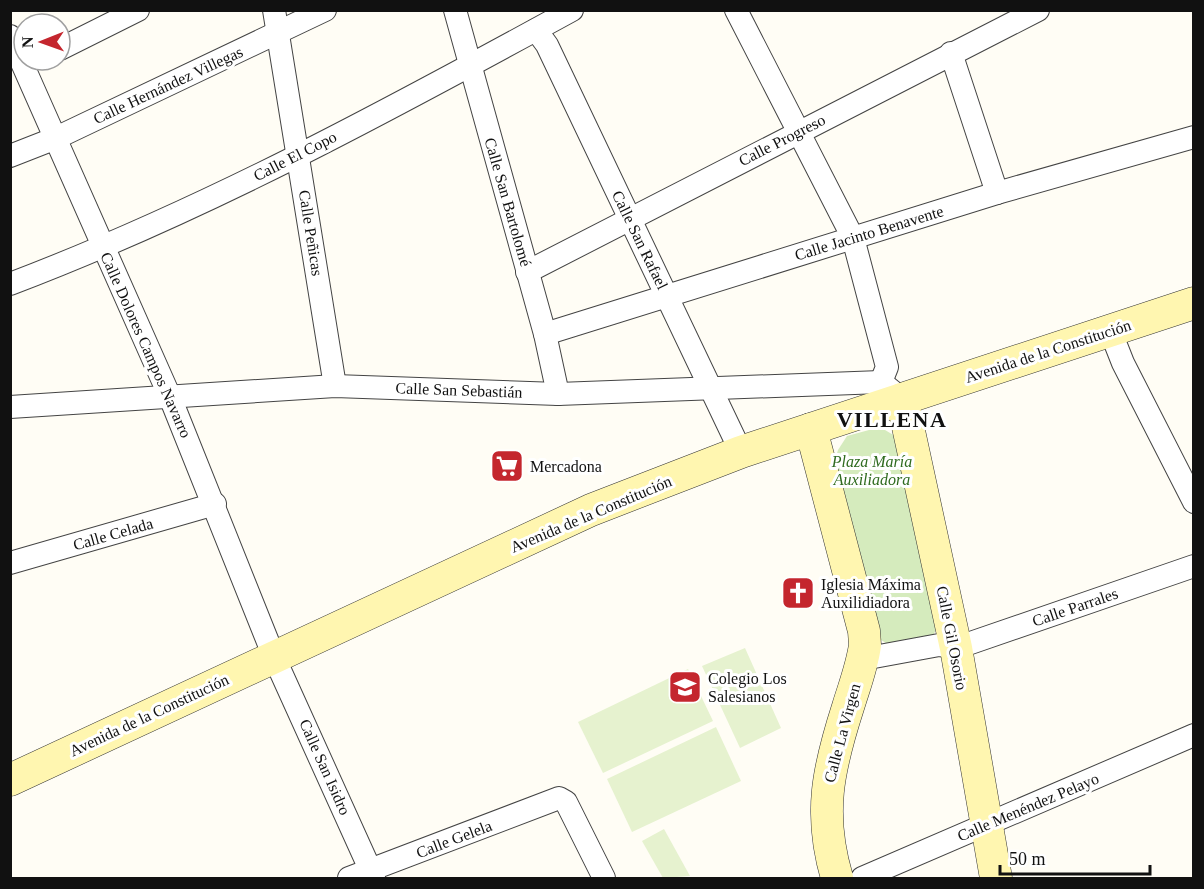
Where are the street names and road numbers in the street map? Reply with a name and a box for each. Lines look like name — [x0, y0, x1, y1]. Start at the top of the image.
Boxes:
street label: Calle Hernández Villegas — [90, 43, 246, 128]
street label: Calle Progreso — [736, 111, 828, 170]
street label: Calle El Copo — [251, 128, 340, 185]
street label: Calle San Bartolomé — [481, 136, 535, 268]
street label: Calle San Rafael — [609, 188, 671, 293]
street label: Calle Peñicas — [296, 189, 326, 277]
street label: Calle Jacinto Benavente — [793, 202, 945, 264]
street label: Calle Dolores Campos Navarro — [96, 250, 195, 441]
street label: Avenida de la Constitución — [963, 316, 1133, 386]
street label: Calle San Sebastián — [395, 379, 523, 401]
street label: Avenida de la Constitución — [508, 472, 674, 556]
street label: Calle Celada — [71, 515, 155, 553]
street label: Calle Gil Osorio — [934, 584, 970, 692]
street label: Calle Parrales — [1030, 584, 1120, 630]
street label: Avenida de la Constitución — [67, 671, 231, 759]
street label: Calle La Virgen — [821, 682, 864, 784]
street label: Calle San Isidro — [296, 716, 354, 818]
street label: Calle Menéndez Pelayo — [955, 769, 1102, 845]
street label: Calle Gelela — [414, 817, 494, 861]

